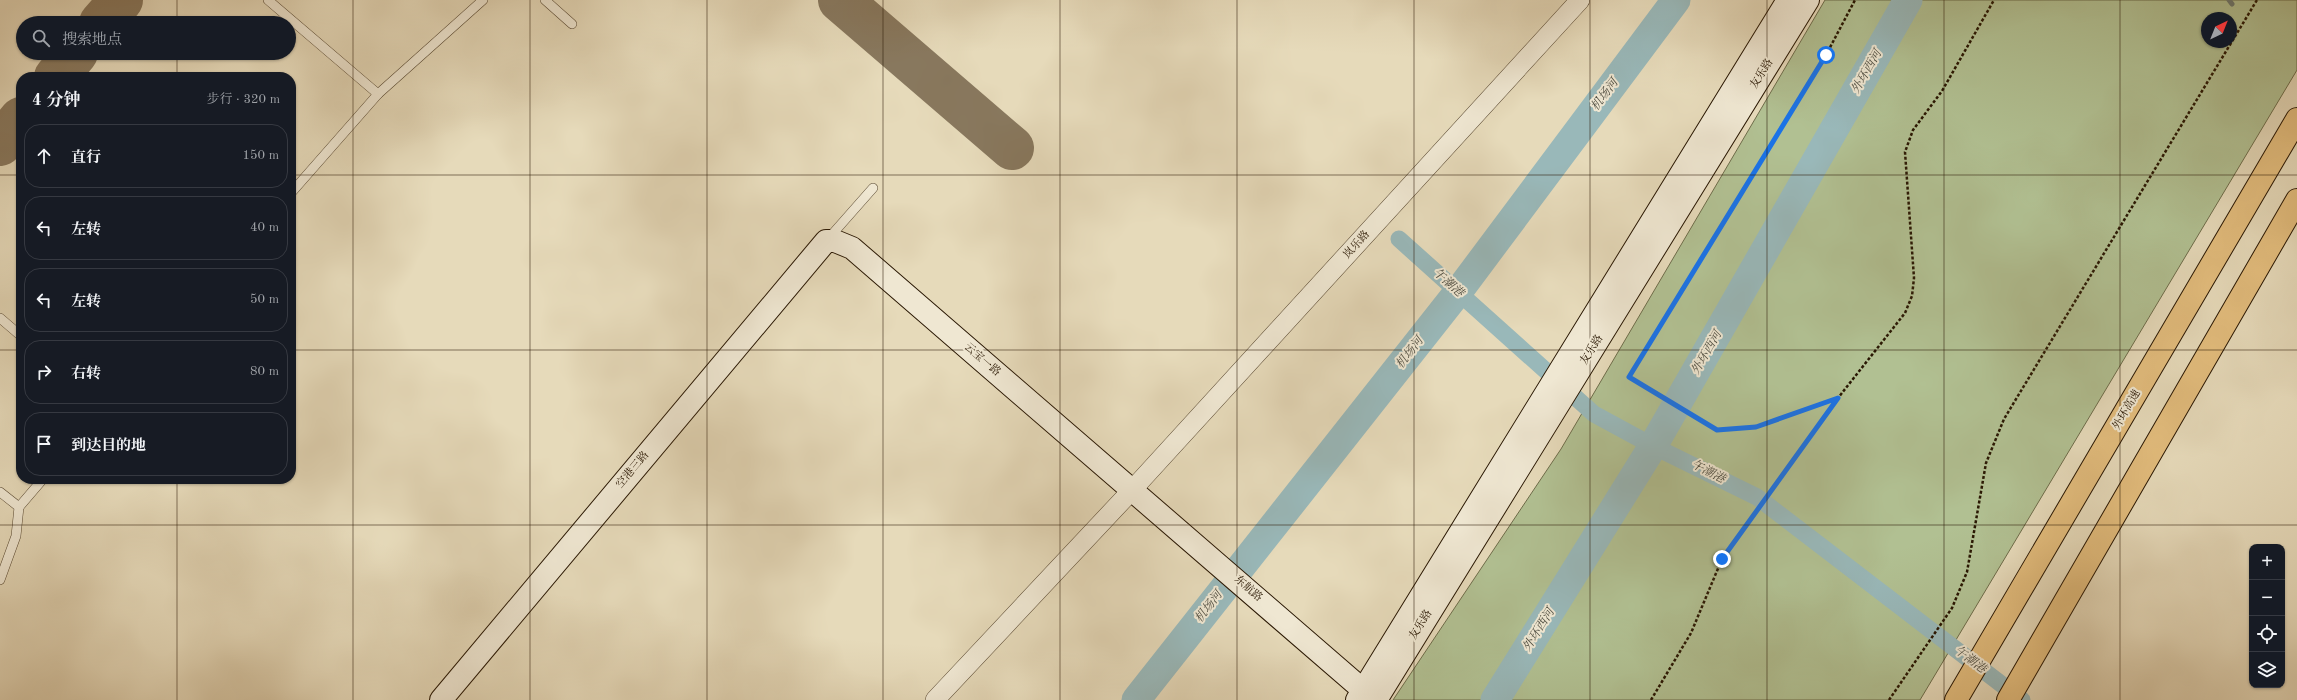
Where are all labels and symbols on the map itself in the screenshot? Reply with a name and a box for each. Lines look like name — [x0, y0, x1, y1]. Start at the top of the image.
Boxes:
north arrow — [2201, 12, 2237, 48]
water label: 外环西河 — [1848, 45, 1885, 96]
route start — [1817, 46, 1835, 64]
street label: 友乐路 — [1747, 56, 1775, 91]
water label: 机场河 — [1588, 74, 1622, 113]
street label: 岚乐路 — [1340, 228, 1372, 261]
water label: 午潮港 — [1431, 265, 1468, 301]
water label: 外环西河 — [1688, 326, 1725, 377]
water label: 机场河 — [1393, 332, 1427, 371]
street label: 友乐路 — [1577, 332, 1605, 367]
street label: 云宝一路 — [962, 340, 1004, 379]
street label: 外环高速 — [2110, 387, 2143, 432]
street label: 空港三路 — [613, 448, 651, 490]
water label: 午潮港 — [1689, 457, 1729, 486]
route end — [1713, 550, 1731, 568]
street label: 东航路 — [1232, 573, 1265, 604]
water label: 机场河 — [1192, 586, 1226, 625]
water label: 外环西河 — [1519, 604, 1558, 654]
street label: 友乐路 — [1406, 607, 1434, 642]
water label: 午潮港 — [1952, 643, 1991, 677]

